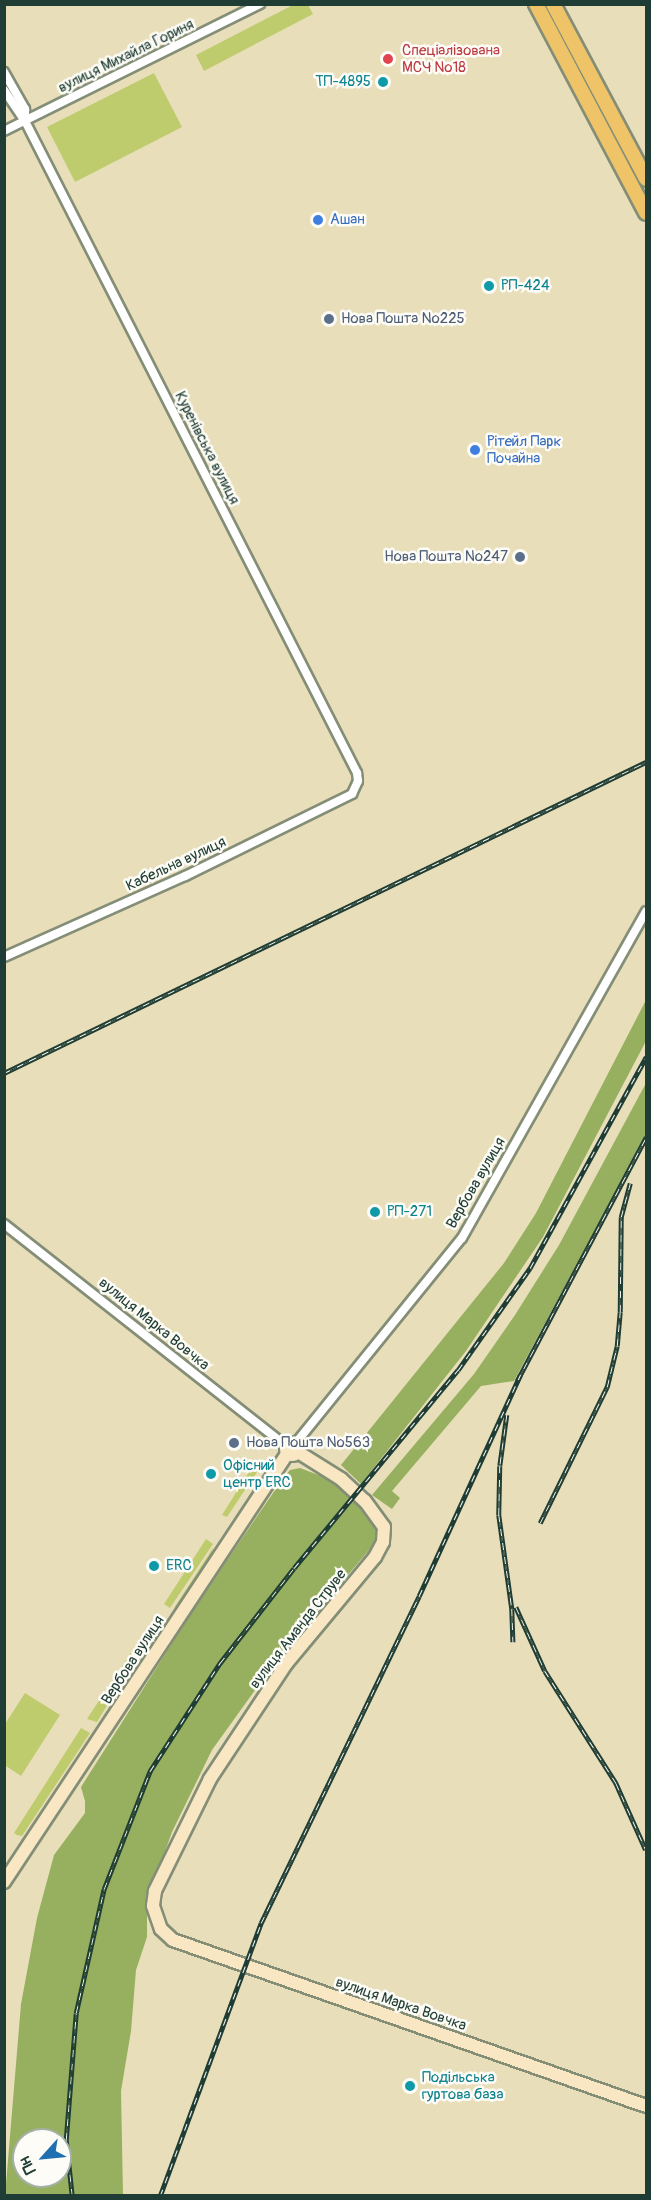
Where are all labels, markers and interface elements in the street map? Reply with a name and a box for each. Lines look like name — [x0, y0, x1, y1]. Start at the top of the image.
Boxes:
street label: вулиця Михайла Гориня — [55, 15, 197, 97]
place label: Спеціалізована МСЧ №18 — [402, 41, 500, 76]
marker: Спеціалізована МСЧ №18 — [379, 50, 397, 68]
place label: ТП-4895 — [315, 73, 371, 91]
marker: ТП-4895 — [376, 75, 390, 89]
place label: Ашан — [330, 211, 365, 229]
marker: Ашан — [311, 213, 325, 227]
place label: РП-424 — [501, 277, 550, 295]
marker: РП-424 — [482, 279, 496, 293]
place label: Нова Пошта №225 — [341, 310, 465, 328]
marker: Нова Пошта №225 — [322, 312, 336, 326]
street label: Куренівська вулиця — [171, 389, 243, 507]
place label: Рітейл Парк Почайна — [487, 432, 561, 467]
marker: Рітейл Парк Почайна — [468, 443, 482, 457]
place label: Нова Пошта №247 — [384, 548, 508, 566]
marker: Нова Пошта №247 — [513, 550, 527, 564]
street label: Кабельна вулиця — [123, 833, 229, 895]
street label: Вербова вулиця — [443, 1134, 509, 1232]
place label: РП-271 — [387, 1203, 432, 1221]
marker: РП-271 — [368, 1205, 382, 1219]
street label: вулиця Марка Вовчка — [95, 1274, 213, 1374]
place label: Нова Пошта №563 — [246, 1434, 370, 1452]
marker: Нова Пошта №563 — [227, 1436, 241, 1450]
place label: Офісний центр ERC — [223, 1456, 291, 1491]
marker: Офісний центр ERC — [204, 1467, 218, 1481]
place label: ERC — [166, 1557, 192, 1575]
marker: ERC — [147, 1559, 161, 1573]
street label: вулиця Аманда Струве — [246, 1566, 350, 1692]
street label: Вербова вулиця — [98, 1612, 168, 1708]
street label: вулиця Марка Вовчка — [333, 1973, 469, 2035]
place label: Подільська гуртова база — [422, 2068, 504, 2103]
marker: Подільська гуртова база — [403, 2079, 417, 2093]
north arrow — [12, 2128, 72, 2188]
text: Пн — [15, 2153, 41, 2178]

